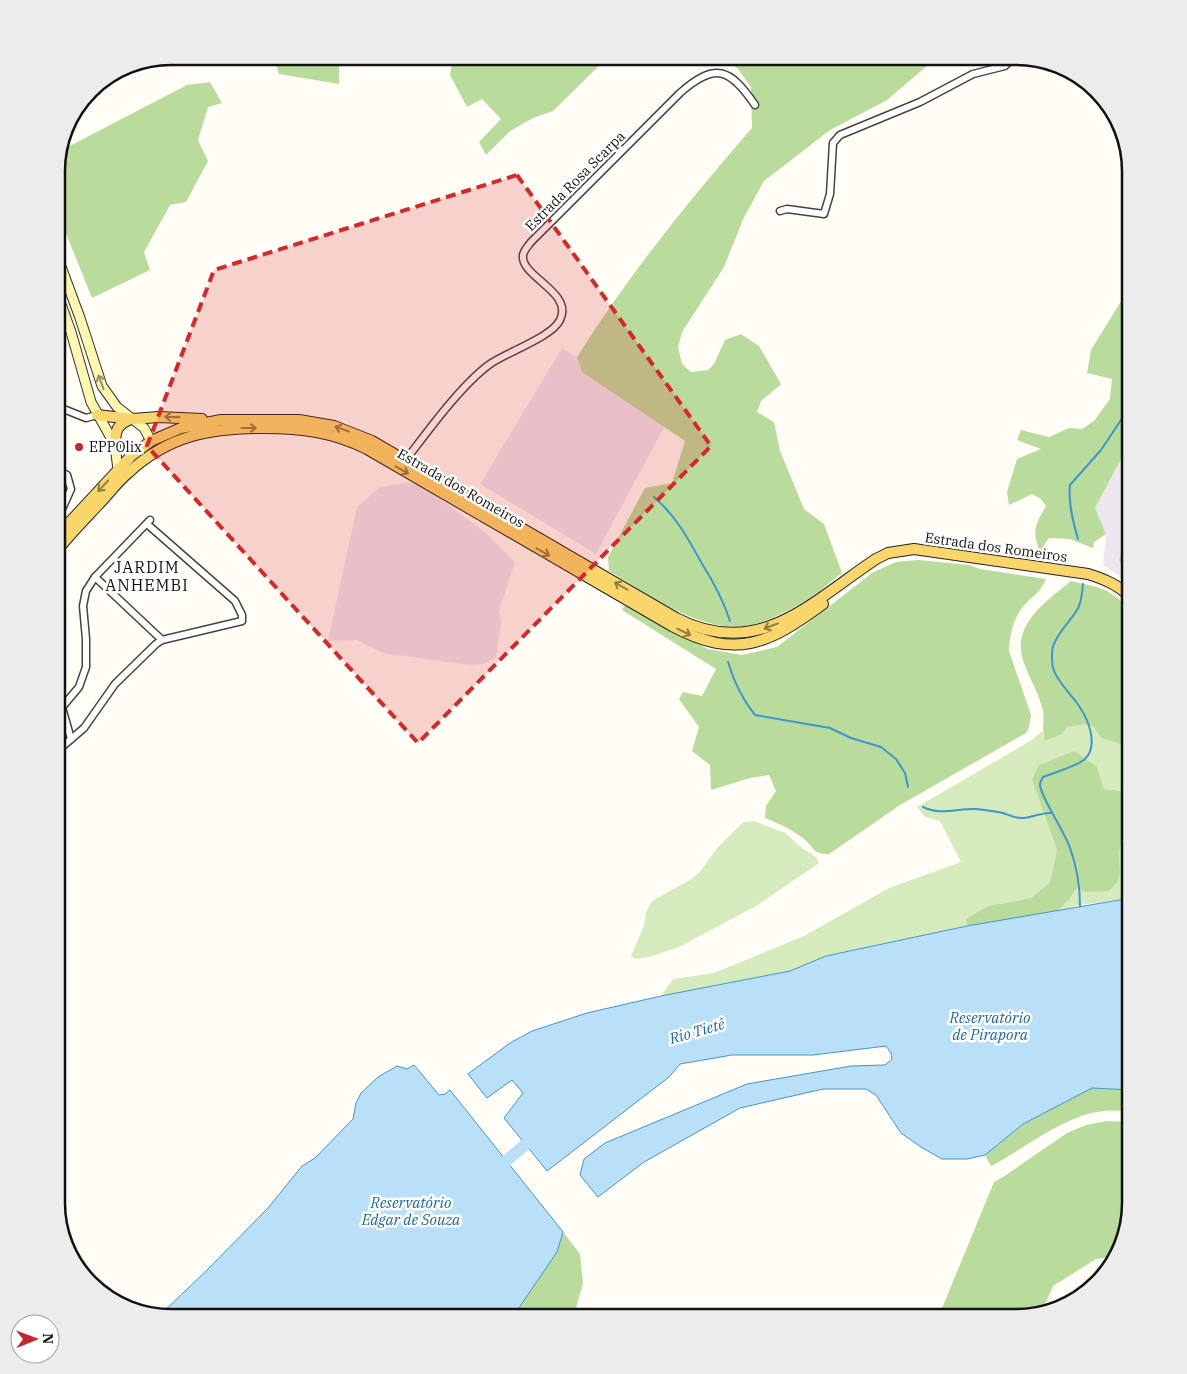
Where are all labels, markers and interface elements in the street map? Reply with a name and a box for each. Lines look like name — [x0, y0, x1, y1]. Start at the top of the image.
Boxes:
street label: Estrada Rosa Scarpa — [521, 127, 629, 235]
one-way arrow — [96, 375, 105, 390]
one-way arrow — [164, 413, 180, 422]
one-way arrow — [241, 423, 257, 433]
one-way arrow — [335, 423, 351, 433]
place label: EPPOlix — [89, 438, 142, 456]
marker: EPPOlix — [73, 441, 85, 453]
street label: Estrada dos Romeiros — [394, 444, 528, 532]
one-way arrow — [395, 465, 410, 475]
one-way arrow — [97, 480, 109, 493]
street label: Estrada dos Romeiros — [924, 528, 1069, 566]
one-way arrow — [535, 547, 550, 557]
district label: JARDIM ANHEMBI — [105, 557, 189, 595]
one-way arrow — [614, 581, 628, 591]
one-way arrow — [764, 622, 779, 631]
one-way arrow — [676, 628, 691, 637]
water label: Reservatório de Pirapora — [949, 1008, 1030, 1044]
water label: Rio Tietê — [666, 1014, 728, 1048]
water label: Reservatório Edgar de Souza — [361, 1193, 461, 1229]
north arrow — [10, 1314, 60, 1364]
text: N — [39, 1333, 57, 1344]

